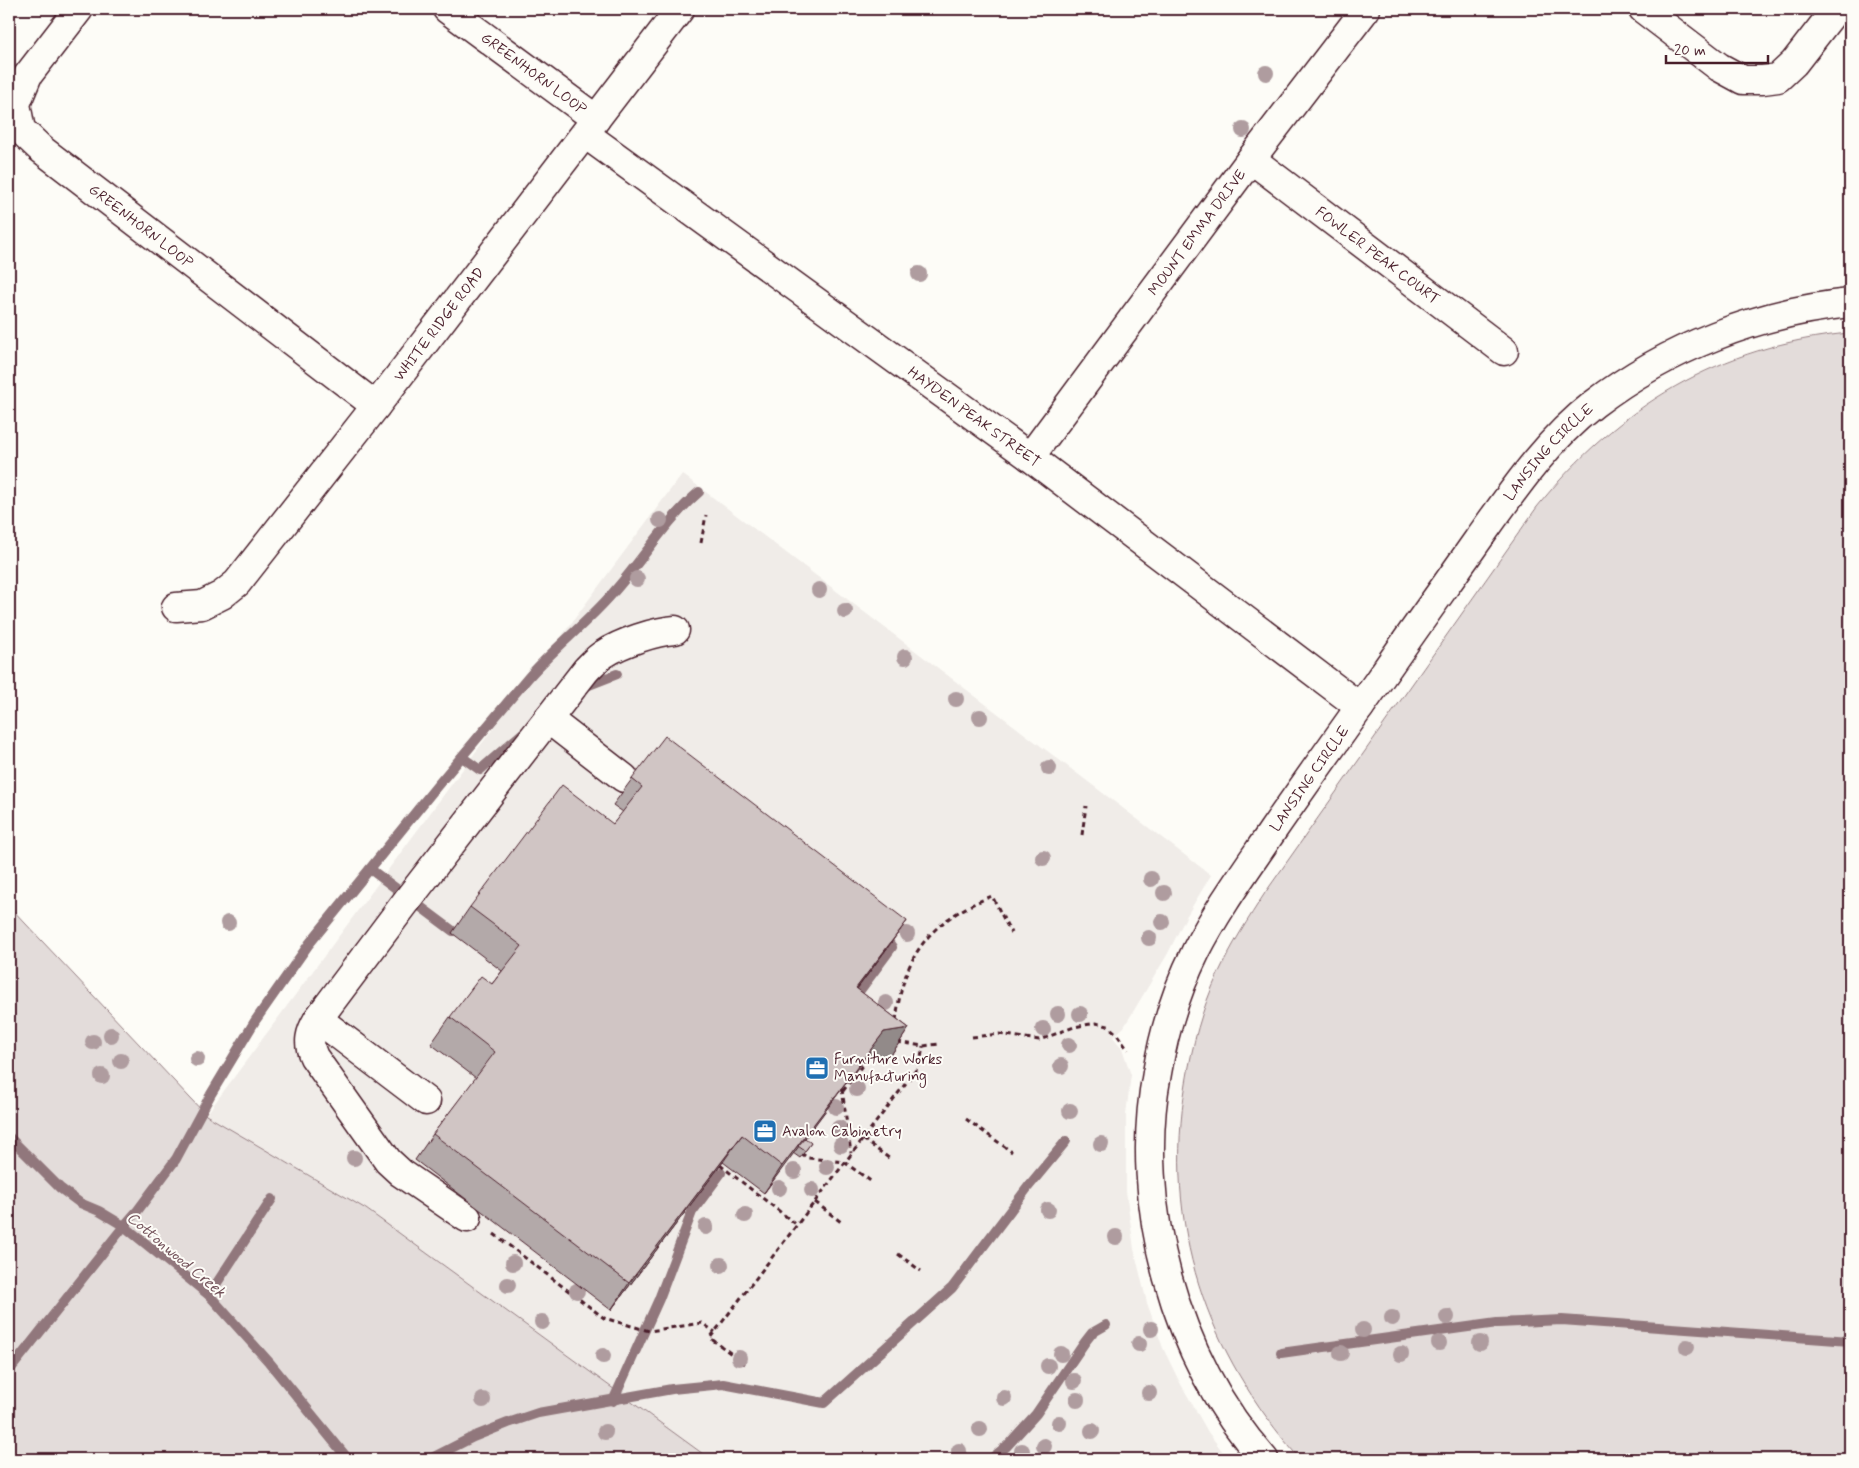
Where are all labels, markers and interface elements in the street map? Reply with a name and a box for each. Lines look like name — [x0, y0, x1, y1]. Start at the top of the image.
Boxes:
street label: GREENHORN LOOP — [476, 28, 591, 120]
scale bar — [1666, 32, 1769, 64]
text: 20 m — [1674, 41, 1706, 61]
street label: MOUNT EMMA DRIVE — [1144, 165, 1251, 300]
street label: GREENHORN LOOP — [84, 180, 197, 273]
street label: FOWLER PEAK COURT — [1311, 202, 1443, 310]
street label: WHITE RIDGE ROAD — [389, 263, 490, 386]
street label: HAYDEN PEAK STREET — [903, 362, 1044, 473]
street label: LANSING CIRCLE — [1500, 399, 1598, 505]
street label: LANSING CIRCLE — [1266, 722, 1355, 836]
place label: Furniture Works Manufacturing — [834, 1050, 943, 1088]
office icon: Furniture Works Manufacturing — [804, 1055, 830, 1081]
office icon: Avalon Cabinetry — [752, 1118, 778, 1144]
place label: Avalon Cabinetry — [782, 1122, 902, 1142]
water label: Cottonwood Creek — [122, 1207, 230, 1303]

